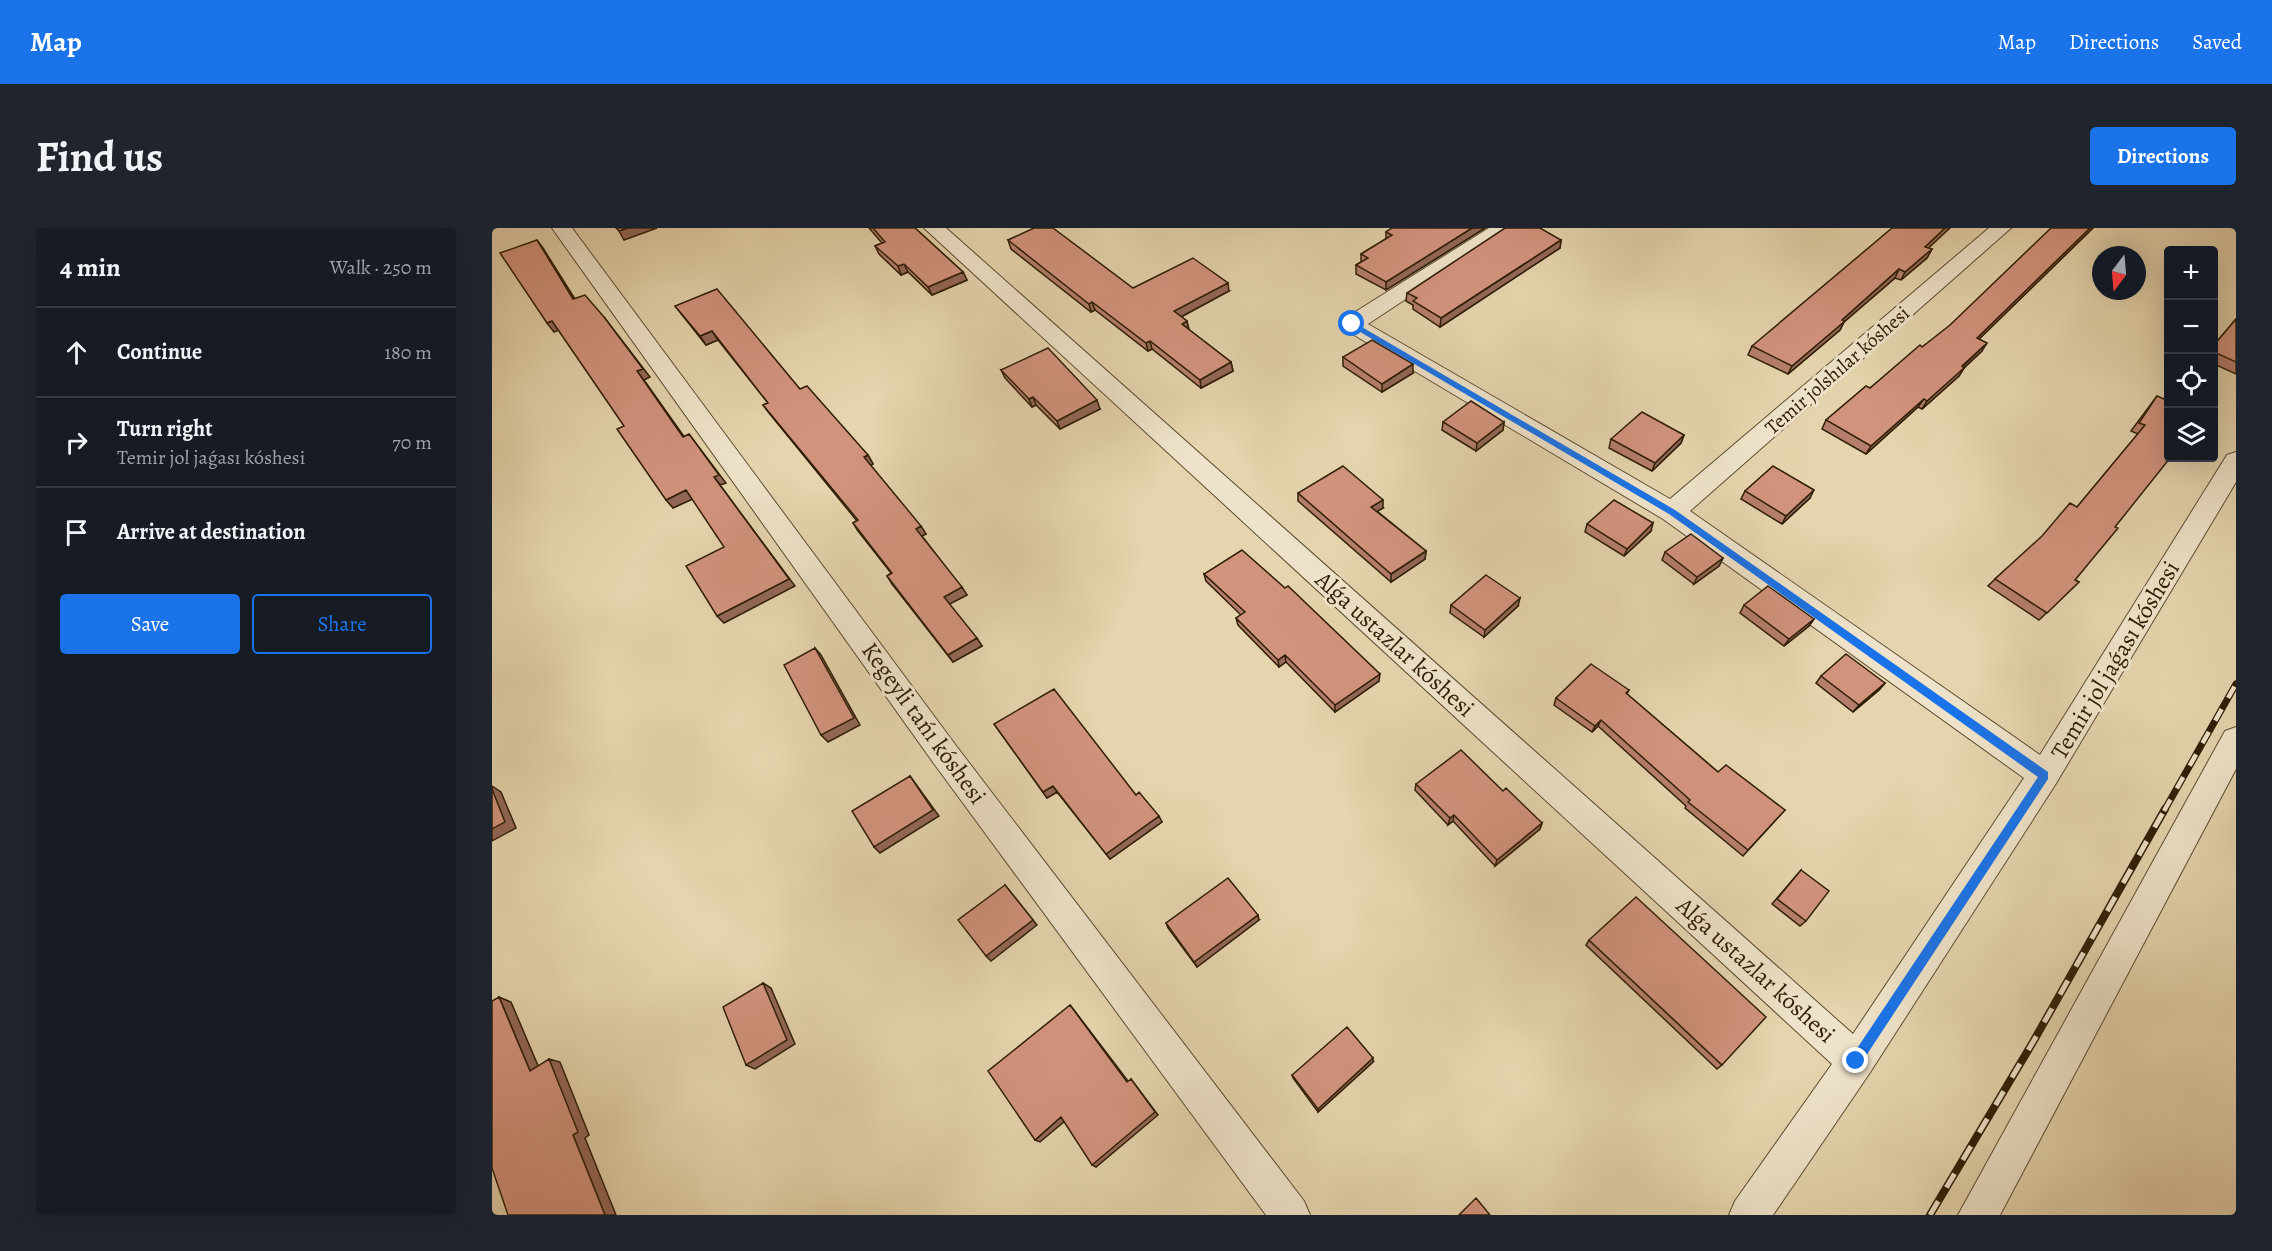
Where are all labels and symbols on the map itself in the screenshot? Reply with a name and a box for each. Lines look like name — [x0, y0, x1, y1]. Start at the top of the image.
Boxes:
north arrow — [2092, 246, 2146, 300]
street label: Temir jolshılar kóshesi — [1759, 300, 1915, 441]
route start — [1338, 310, 1364, 336]
street label: Temir jol jaǵası kóshesi — [2043, 555, 2187, 765]
street label: Alǵa ustazlar kóshesi — [1308, 563, 1481, 724]
street label: Kegeyli tańı kóshesi — [854, 636, 994, 810]
street label: Alǵa ustazlar kóshesi — [1669, 889, 1842, 1050]
route end — [1842, 1047, 1868, 1073]

